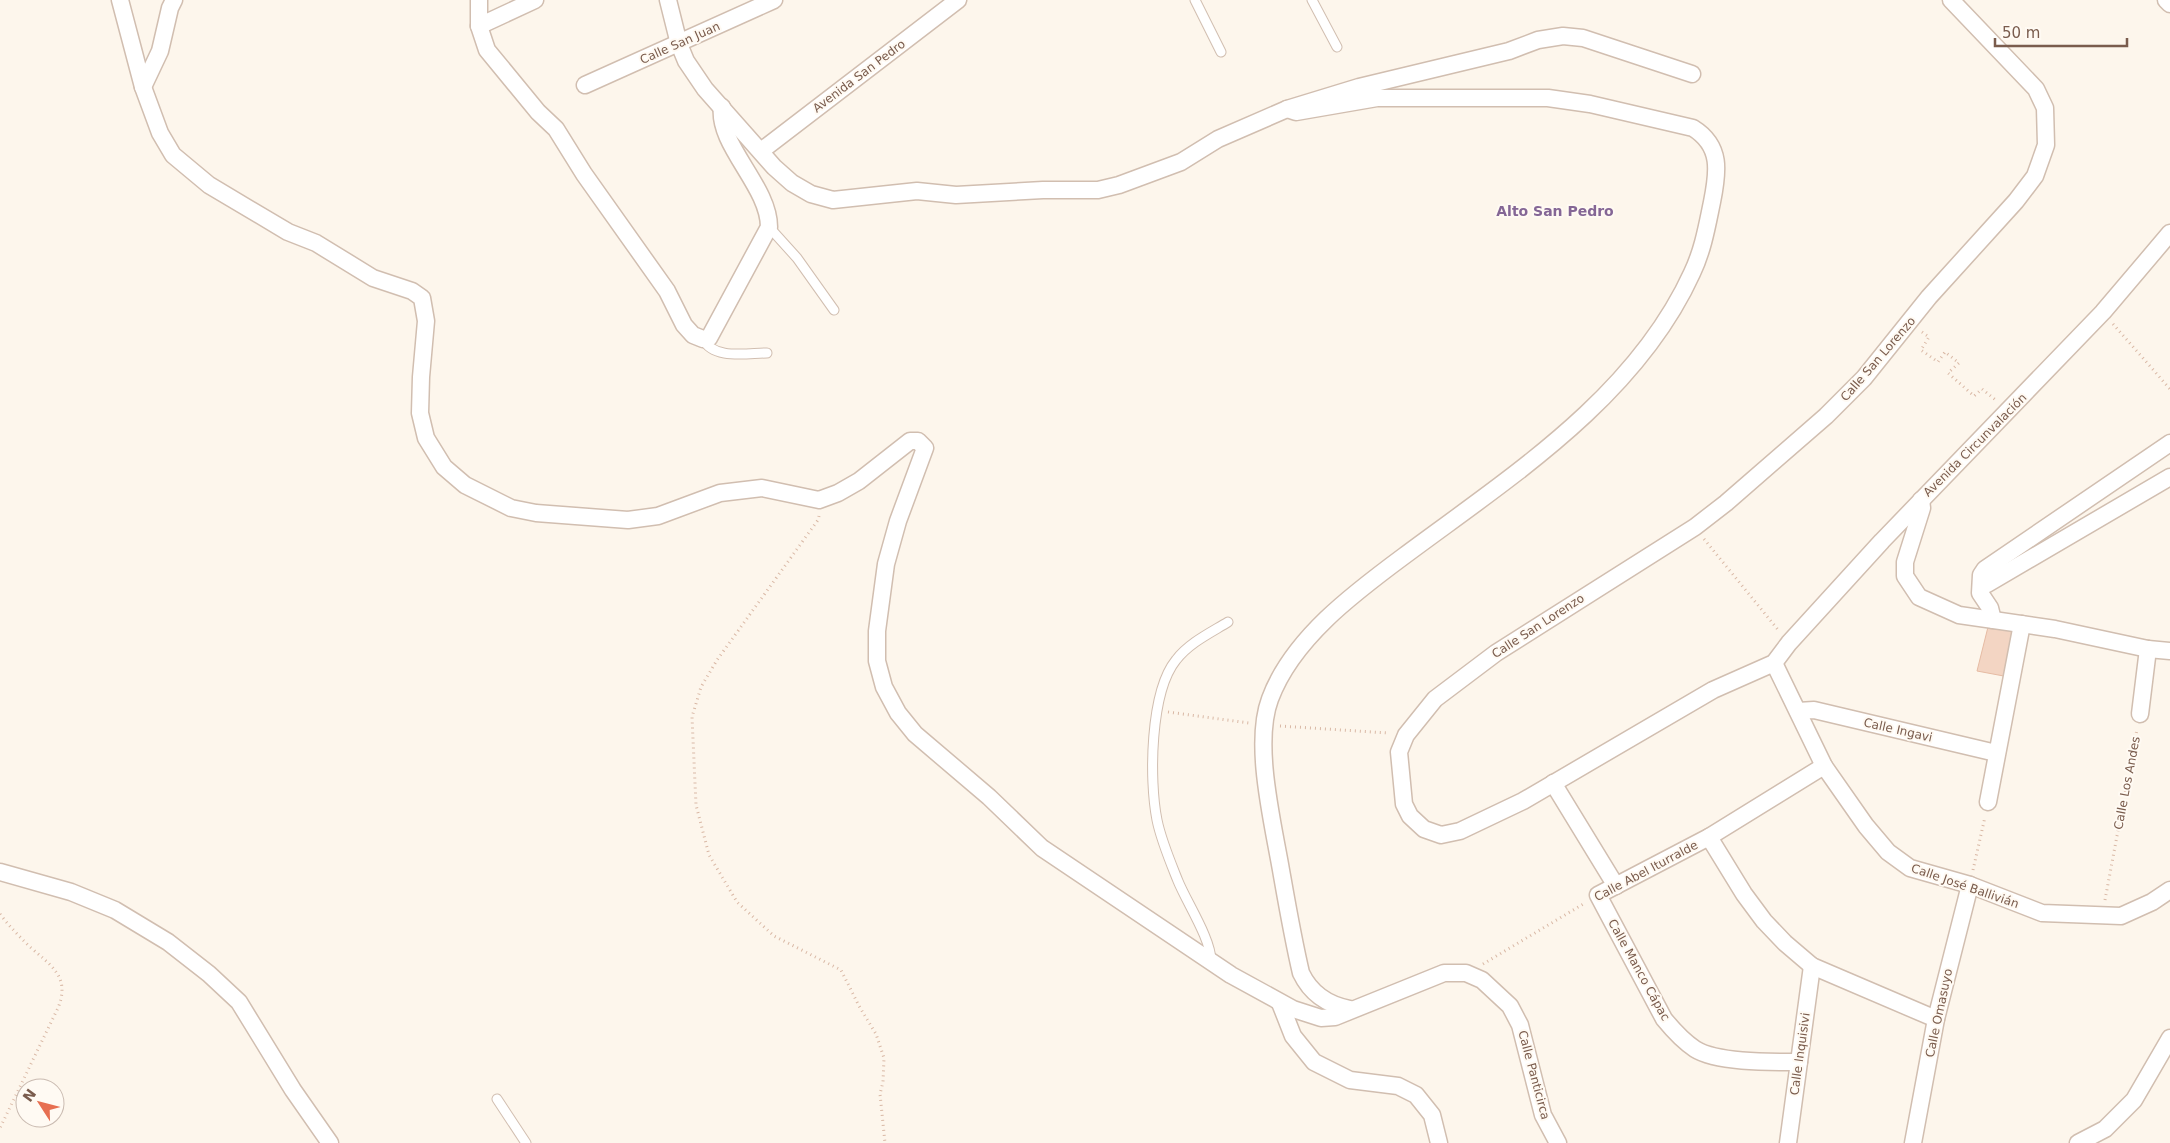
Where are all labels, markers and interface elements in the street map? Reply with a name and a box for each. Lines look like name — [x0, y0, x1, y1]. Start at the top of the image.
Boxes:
scale bar — [1995, 15, 2128, 47]
street label: Calle San Juan — [638, 19, 722, 67]
text: 50 m — [2002, 24, 2040, 42]
street label: Avenida San Pedro — [810, 37, 908, 115]
district label: Alto San Pedro — [1496, 203, 1614, 219]
street label: Calle San Lorenzo — [1838, 314, 1918, 404]
street label: Avenida Circunvalación — [1921, 391, 2029, 499]
street label: Calle San Lorenzo — [1489, 591, 1587, 661]
street label: Calle Ingavi — [1862, 715, 1934, 745]
street label: Calle Los Andes — [2111, 735, 2143, 831]
street label: Calle Abel Iturralde — [1592, 838, 1700, 904]
street label: Calle José Ballivián — [1909, 861, 2021, 911]
street label: Calle Manco Cápac — [1605, 917, 1673, 1023]
street label: Calle Omasuyo — [1923, 967, 1955, 1059]
street label: Calle Inquisivi — [1787, 1012, 1813, 1096]
street label: Calle Panticirca — [1515, 1029, 1553, 1121]
north arrow — [15, 1078, 65, 1128]
text: N — [20, 1086, 39, 1105]

